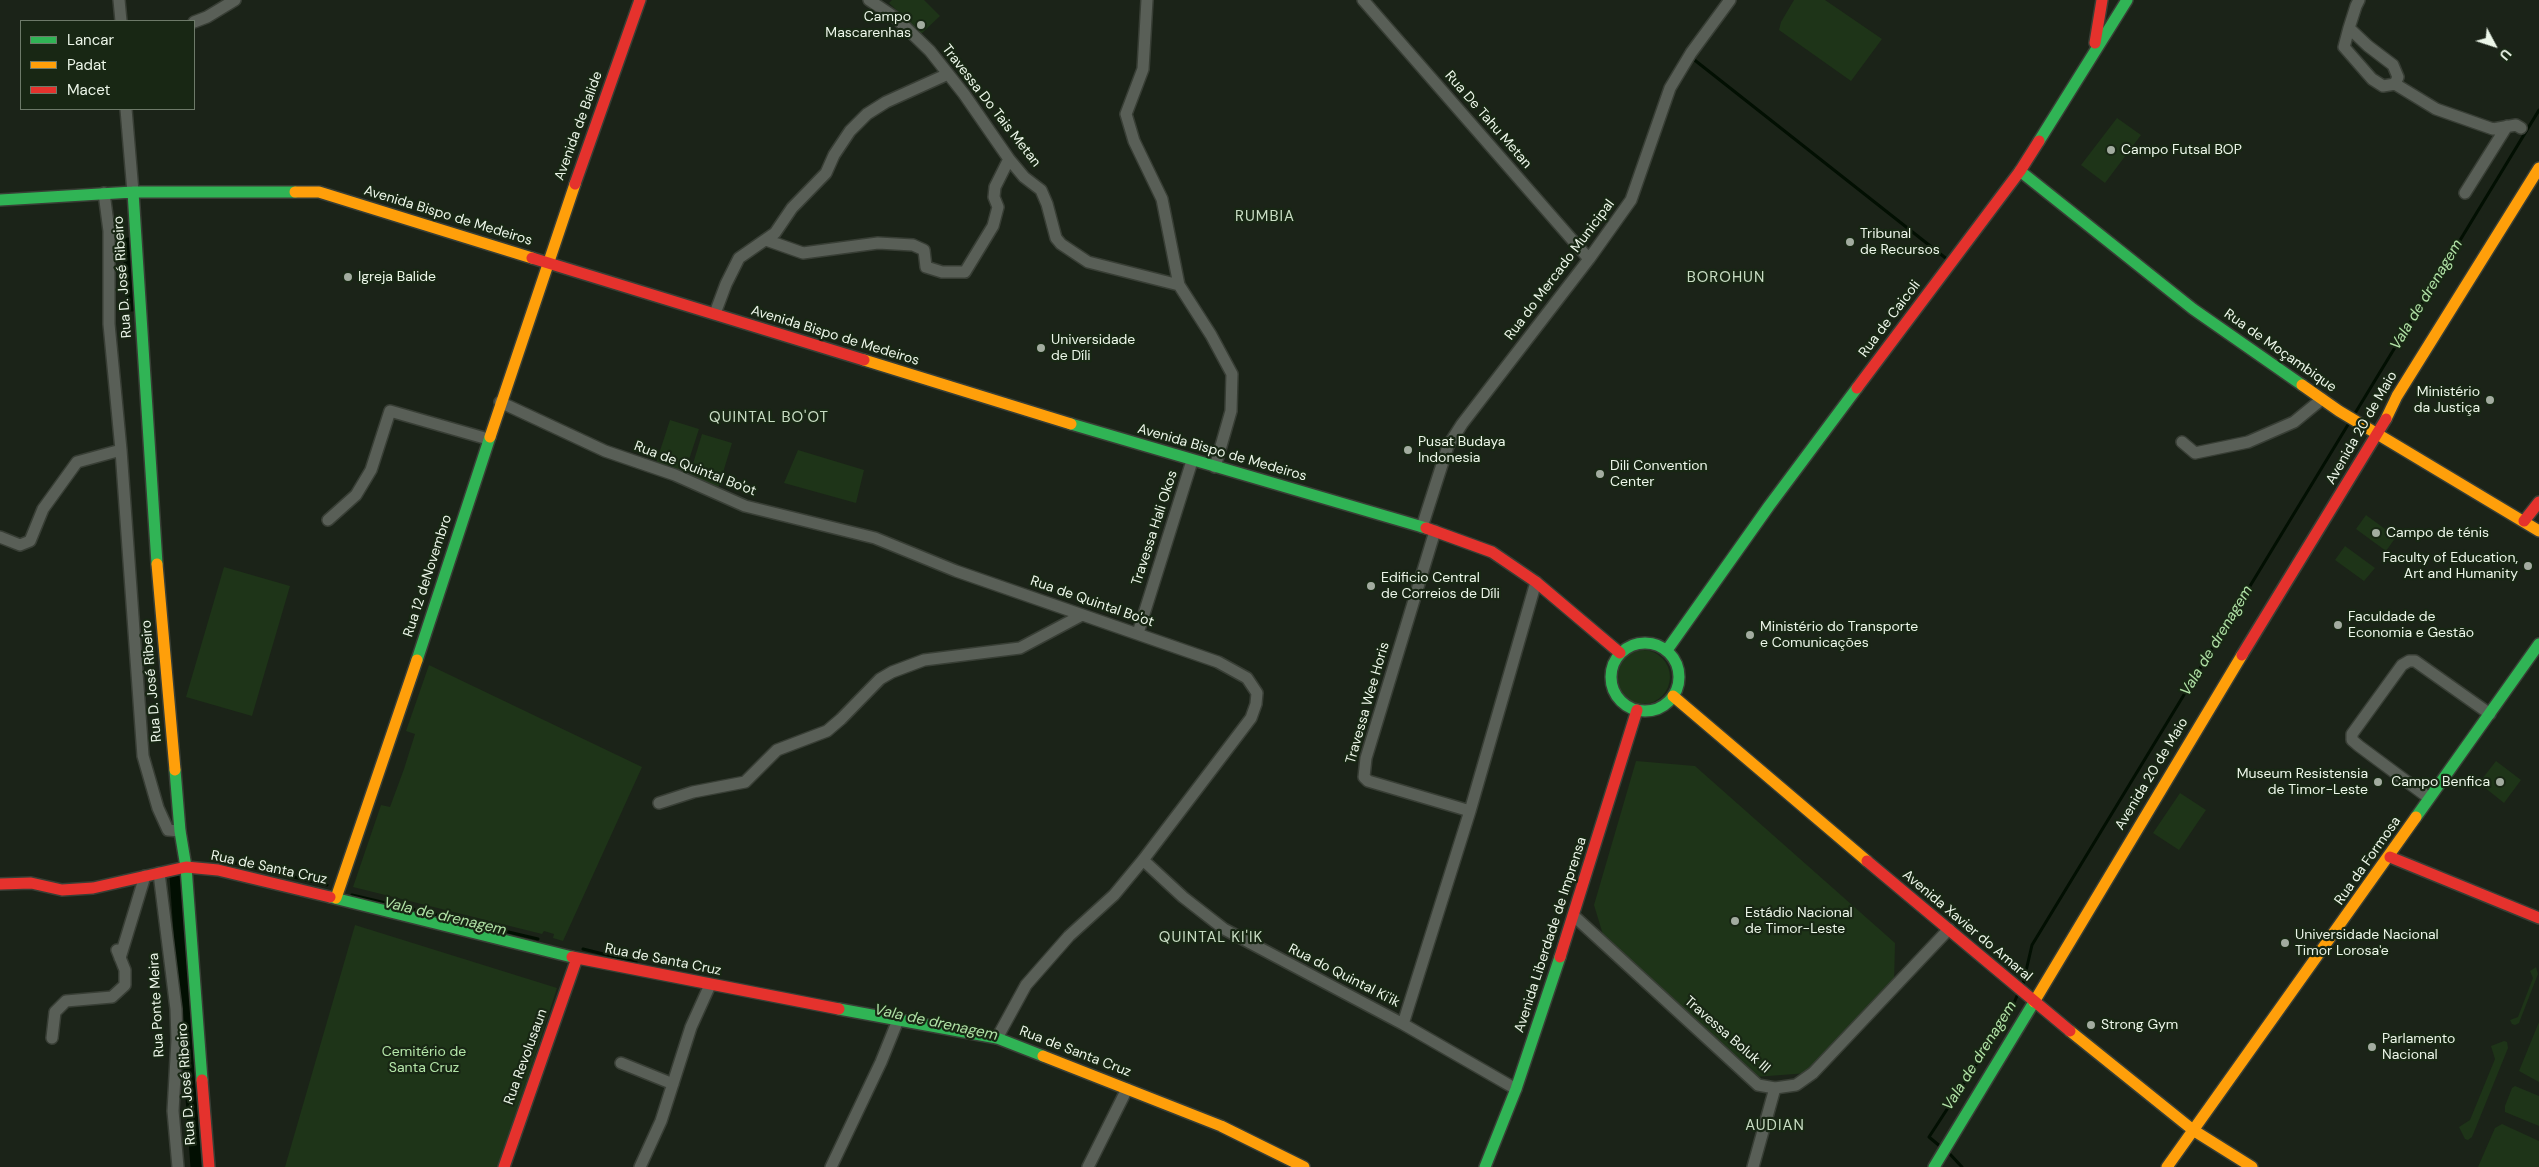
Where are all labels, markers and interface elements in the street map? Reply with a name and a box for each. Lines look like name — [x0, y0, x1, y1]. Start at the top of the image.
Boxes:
place label: Campo Mascarenhas — [825, 9, 911, 41]
marker: Campo Mascarenhas — [915, 19, 927, 31]
legend — [20, 20, 195, 110]
north arrow — [2469, 20, 2519, 70]
text: Lancar — [67, 30, 114, 50]
street label: Travessa Do Tais Metan — [938, 41, 1044, 171]
text: U — [2496, 45, 2515, 64]
text: Padat — [67, 55, 107, 75]
street label: Rua De Tahu Metan — [1441, 68, 1535, 172]
street label: Avenida de Balide — [551, 69, 607, 183]
text: Macet — [67, 80, 111, 100]
place label: Campo Futsal BOP — [2121, 142, 2242, 158]
marker: Campo Futsal BOP — [2105, 144, 2117, 156]
street label: Avenida Bispo de Medeiros — [362, 182, 534, 250]
street label: Rua do Mercado Municipal — [1502, 196, 1618, 344]
district label: RUMBIA — [1234, 208, 1296, 226]
street label: Rua D. José Ribeiro — [110, 215, 136, 339]
place label: Tribunal de Recursos — [1860, 226, 1940, 258]
marker: Tribunal de Recursos — [1844, 236, 1856, 248]
water label: Vala de drenagem — [2387, 237, 2467, 353]
place label: Igreja Balide — [358, 269, 436, 285]
district label: BOROHUN — [1686, 269, 1766, 287]
marker: Igreja Balide — [342, 271, 354, 283]
street label: Rua de Caicoli — [1856, 277, 1924, 361]
street label: Avenida Bispo de Medeiros — [749, 302, 921, 370]
street label: Rua de Moçambique — [2221, 306, 2339, 396]
place label: Universidade de Díli — [1051, 332, 1135, 364]
marker: Universidade de Díli — [1035, 342, 1047, 354]
street label: Avenida 20 de Maio — [2323, 368, 2401, 488]
place label: Ministério da Justiça — [2414, 384, 2480, 417]
marker: Ministério da Justiça — [2484, 394, 2496, 406]
district label: QUINTAL BO'OT — [707, 409, 831, 427]
street label: Avenida Bispo de Medeiros — [1135, 421, 1309, 485]
place label: Pusat Budaya Indonesia — [1418, 434, 1505, 467]
street label: Rua de Quintal Bo'ot — [631, 438, 759, 500]
marker: Pusat Budaya Indonesia — [1402, 444, 1414, 456]
place label: Dili Convention Center — [1610, 458, 1708, 491]
street label: Travessa Hali Okos — [1128, 468, 1182, 588]
marker: Dili Convention Center — [1594, 468, 1606, 480]
street label: Rua 12 deNovembro — [400, 513, 456, 639]
place label: Campo de ténis — [2386, 525, 2489, 541]
marker: Campo de ténis — [2370, 527, 2382, 539]
place label: Faculty of Education, Art and Humanity — [2383, 550, 2518, 582]
marker: Faculty of Education, Art and Humanity — [2522, 560, 2534, 572]
place label: Edificio Central de Correios de Díli — [1381, 570, 1500, 602]
street label: Rua de Quintal Bo'ot — [1028, 573, 1156, 631]
marker: Edificio Central de Correios de Díli — [1365, 580, 1377, 592]
water label: Vala de drenagem — [2177, 583, 2257, 699]
place label: Faculdade de Economia e Gestão — [2348, 609, 2474, 642]
street label: Rua D. José Ribeiro — [138, 619, 166, 743]
place label: Ministério do Transporte e Comunicações — [1760, 619, 1918, 652]
marker: Faculdade de Economia e Gestão — [2332, 619, 2344, 631]
marker: Ministério do Transporte e Comunicações — [1744, 629, 1756, 641]
street label: Travessa Wee Horis — [1343, 640, 1393, 766]
street label: Avenida 20 de Maio — [2112, 715, 2192, 833]
place label: Museum Resistensia de Timor-Leste — [2237, 766, 2368, 799]
place label: Campo Benfica — [2391, 774, 2490, 790]
marker: Museum Resistensia de Timor-Leste — [2372, 776, 2384, 788]
marker: Campo Benfica — [2494, 776, 2506, 788]
street label: Rua da Formosa — [2331, 814, 2405, 908]
street label: Avenida Liberdade de Imprensa — [1511, 835, 1591, 1035]
street label: Rua de Santa Cruz — [209, 847, 329, 889]
street label: Avenida Xavier do Amaral — [1899, 867, 2035, 985]
water label: Vala de drenagem — [382, 894, 508, 940]
place label: Estádio Nacional de Timor-Leste — [1745, 905, 1853, 938]
marker: Estádio Nacional de Timor-Leste — [1729, 915, 1741, 927]
place label: Universidade Nacional Timor Lorosa'e — [2295, 927, 2439, 960]
district label: QUINTAL KI'IK — [1157, 929, 1265, 947]
marker: Universidade Nacional Timor Lorosa'e — [2279, 937, 2291, 949]
street label: Rua de Santa Cruz — [603, 940, 723, 980]
street label: Rua do Quintal Ki'ik — [1285, 941, 1403, 1011]
street label: Rua Ponte Meira — [146, 952, 168, 1058]
street label: Travessa Boluk III — [1681, 993, 1773, 1077]
water label: Vala de drenagem — [1939, 998, 2021, 1114]
water label: Vala de drenagem — [873, 1001, 999, 1045]
street label: Rua Revolusaun — [501, 1007, 551, 1107]
place label: Strong Gym — [2101, 1017, 2178, 1033]
marker: Strong Gym — [2085, 1019, 2097, 1031]
street label: Rua D. José Ribeiro — [174, 1022, 200, 1146]
street label: Rua de Santa Cruz — [1017, 1023, 1133, 1081]
place label: Parlamento Nacional — [2382, 1031, 2455, 1064]
marker: Parlamento Nacional — [2366, 1041, 2378, 1053]
park label: Cemitério de Santa Cruz — [382, 1044, 466, 1076]
district label: AUDIAN — [1745, 1117, 1805, 1135]

